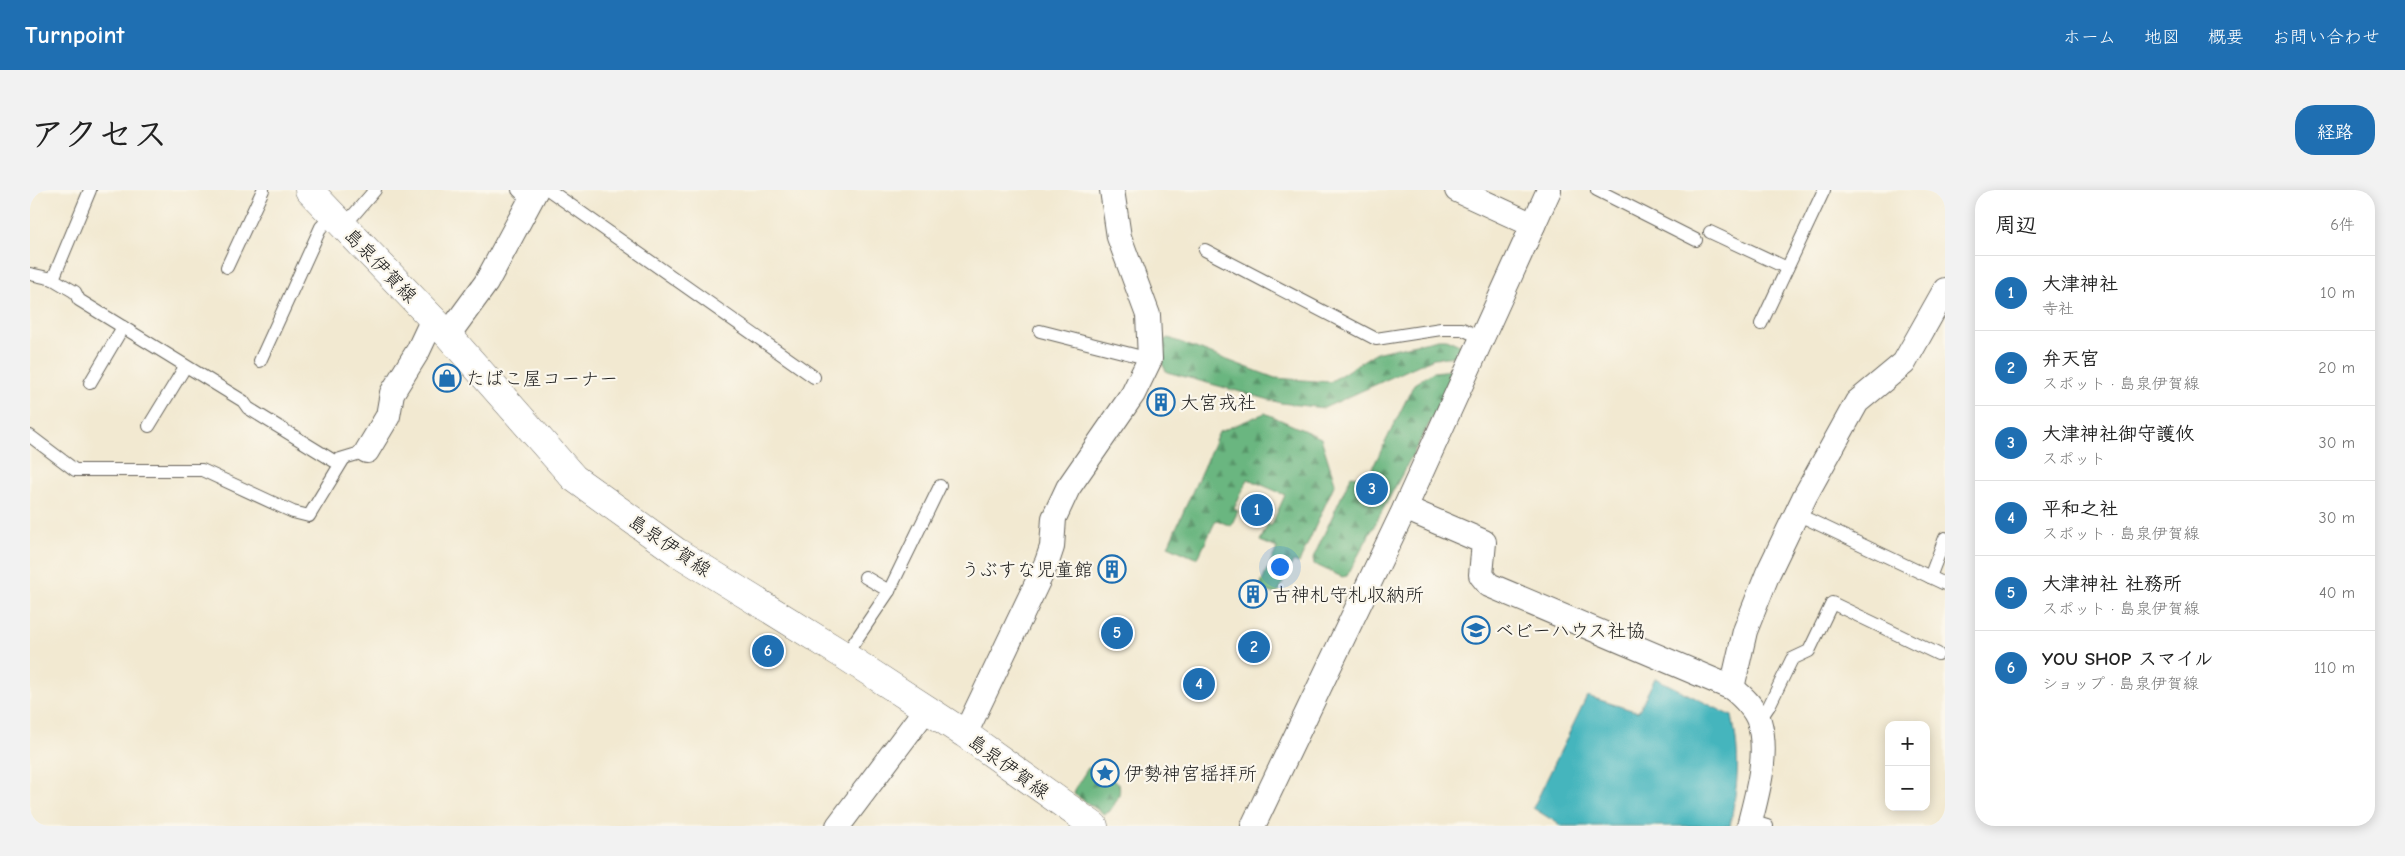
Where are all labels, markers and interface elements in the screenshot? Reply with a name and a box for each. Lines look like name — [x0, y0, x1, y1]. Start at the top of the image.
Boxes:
text: Turnpoint — [25, 21, 124, 49]
text: ホーム — [2063, 27, 2116, 48]
text: 地図 — [2144, 27, 2180, 48]
text: 概要 — [2208, 27, 2244, 48]
text: お問い合わせ — [2272, 27, 2380, 48]
button: 経路 — [2295, 105, 2375, 155]
text: アクセス — [30, 114, 168, 155]
text: 周辺 — [1995, 213, 2037, 237]
text: 6件 — [2330, 216, 2355, 234]
street label: 島泉伊賀線 — [339, 224, 421, 308]
text: 大津神社 — [2042, 273, 2118, 295]
text: 1 — [2008, 284, 2014, 302]
text: 10 m — [2320, 284, 2355, 302]
text: 寺社 — [2042, 300, 2074, 318]
text: 弁天宮 — [2042, 348, 2099, 370]
text: 2 — [2007, 359, 2015, 377]
text: 20 m — [2318, 359, 2355, 377]
shop icon: たばこ屋コーナー — [432, 363, 462, 393]
place label: たばこ屋コーナー — [466, 368, 618, 390]
text: スポット · 島泉伊賀線 — [2042, 375, 2200, 393]
building icon: 大宮戎社 — [1146, 387, 1176, 417]
place label: 大宮戎社 — [1180, 392, 1256, 414]
text: 大津神社御守護攸 — [2042, 423, 2194, 445]
text: 3 — [2007, 434, 2015, 452]
text: 30 m — [2319, 434, 2355, 452]
text: スポット — [2042, 450, 2106, 468]
pin: 3 — [1356, 470, 1388, 508]
pin: 1 — [1241, 491, 1273, 529]
text: 平和之社 — [2042, 498, 2118, 520]
text: 4 — [2007, 509, 2015, 527]
text: 30 m — [2319, 509, 2355, 527]
street label: 島泉伊賀線 — [624, 510, 715, 582]
text: スポット · 島泉伊賀線 — [2042, 525, 2200, 543]
building icon: うぶすな児童館 — [1097, 554, 1127, 584]
your location — [1267, 554, 1293, 580]
place label: うぶすな児童館 — [961, 559, 1093, 581]
text: 大津神社 社務所 — [2042, 573, 2182, 595]
building icon: 古神札守札収納所 — [1238, 579, 1268, 609]
place label: 古神札守札収納所 — [1272, 584, 1424, 606]
text: 5 — [2007, 584, 2015, 602]
text: 40 m — [2319, 584, 2355, 602]
text: スポット · 島泉伊賀線 — [2042, 600, 2200, 618]
pin: 5 — [1101, 614, 1133, 652]
school or university icon: ベビーハウス社協 — [1461, 615, 1491, 645]
place label: ベビーハウス社協 — [1495, 620, 1645, 642]
pin: 2 — [1238, 628, 1270, 666]
pin: 6 — [752, 632, 784, 670]
text: YOU SHOP スマイル — [2042, 648, 2213, 670]
text: 6 — [2007, 659, 2015, 677]
text: 110 m — [2314, 659, 2355, 677]
pin: 4 — [1183, 665, 1215, 703]
text: ショップ · 島泉伊賀線 — [2042, 675, 2199, 693]
map controls — [1885, 721, 1930, 811]
button: + — [1885, 721, 1930, 766]
street label: 島泉伊賀線 — [964, 730, 1053, 804]
place icon: 伊勢神宮揺拝所 — [1090, 758, 1120, 788]
place label: 伊勢神宮揺拝所 — [1124, 763, 1257, 785]
button: − — [1885, 766, 1930, 811]

